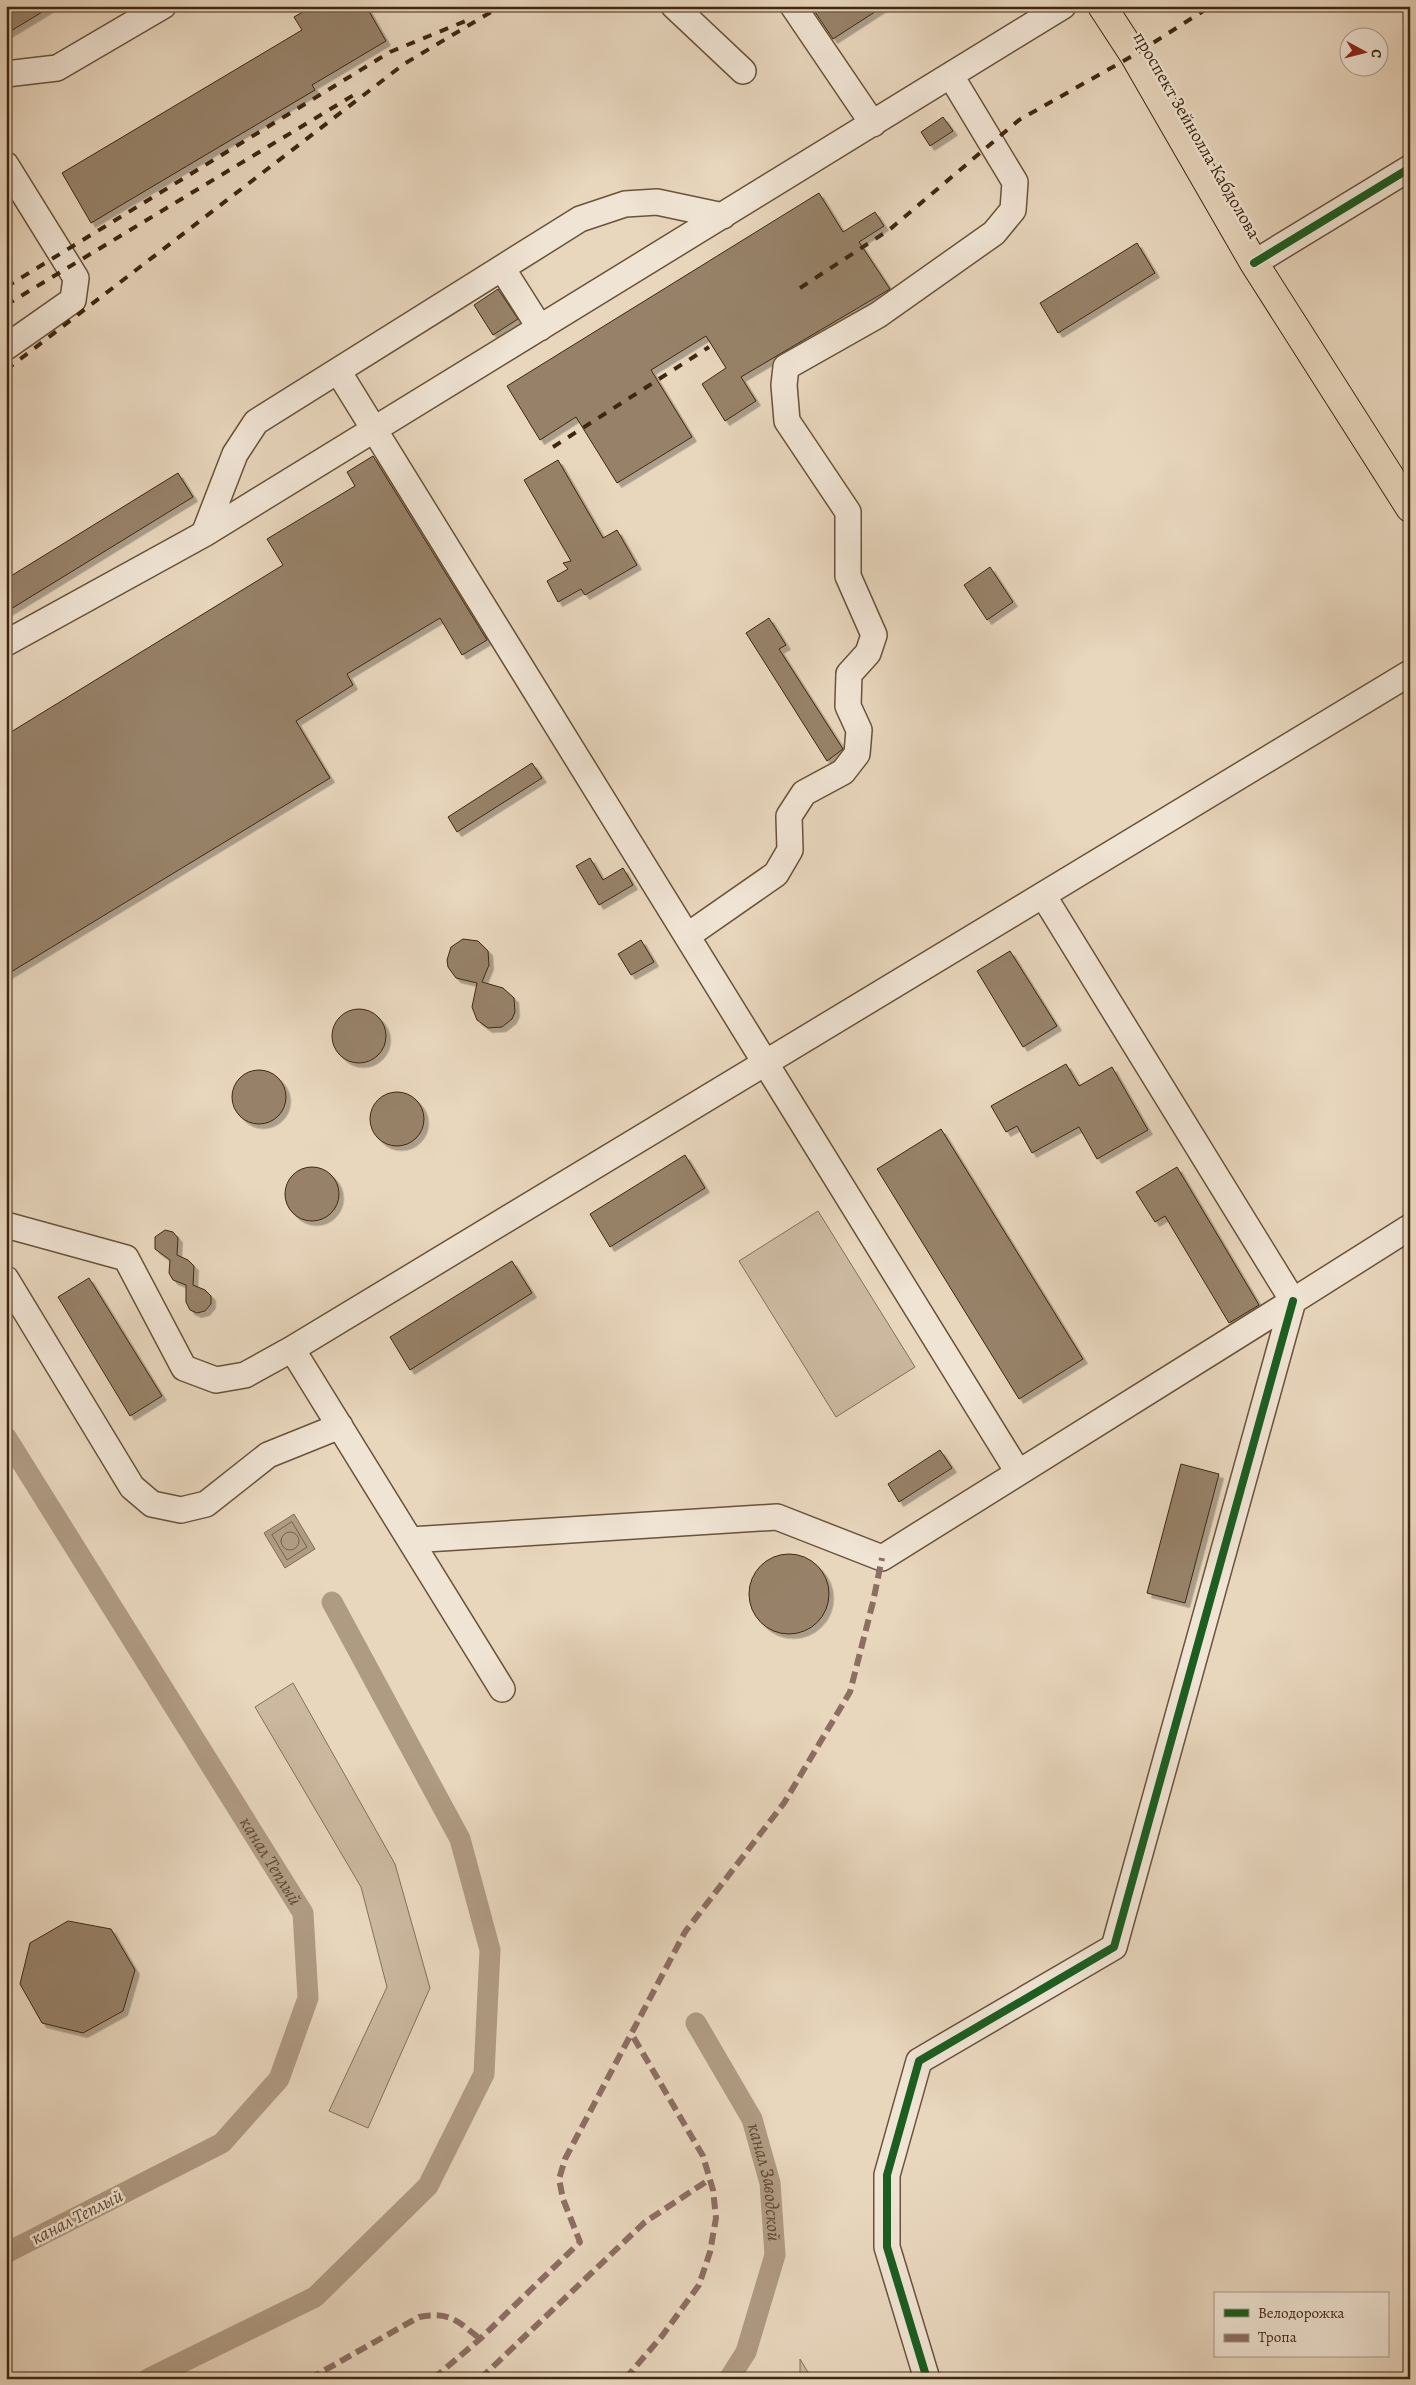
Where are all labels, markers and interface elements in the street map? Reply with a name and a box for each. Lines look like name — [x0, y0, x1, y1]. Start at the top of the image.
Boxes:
street label: проспект Зейнолла Кабдолова — [1128, 27, 1267, 243]
north arrow — [1338, 28, 1388, 78]
text: С — [1366, 48, 1386, 59]
water label: канал Теплый — [233, 1812, 308, 1911]
water label: канал Заводской — [741, 2120, 787, 2242]
water label: канал Теплый — [27, 2183, 127, 2251]
legend — [1214, 2292, 1388, 2358]
text: Велодорожка — [1258, 2303, 1345, 2323]
text: Тропа — [1258, 2327, 1297, 2347]

